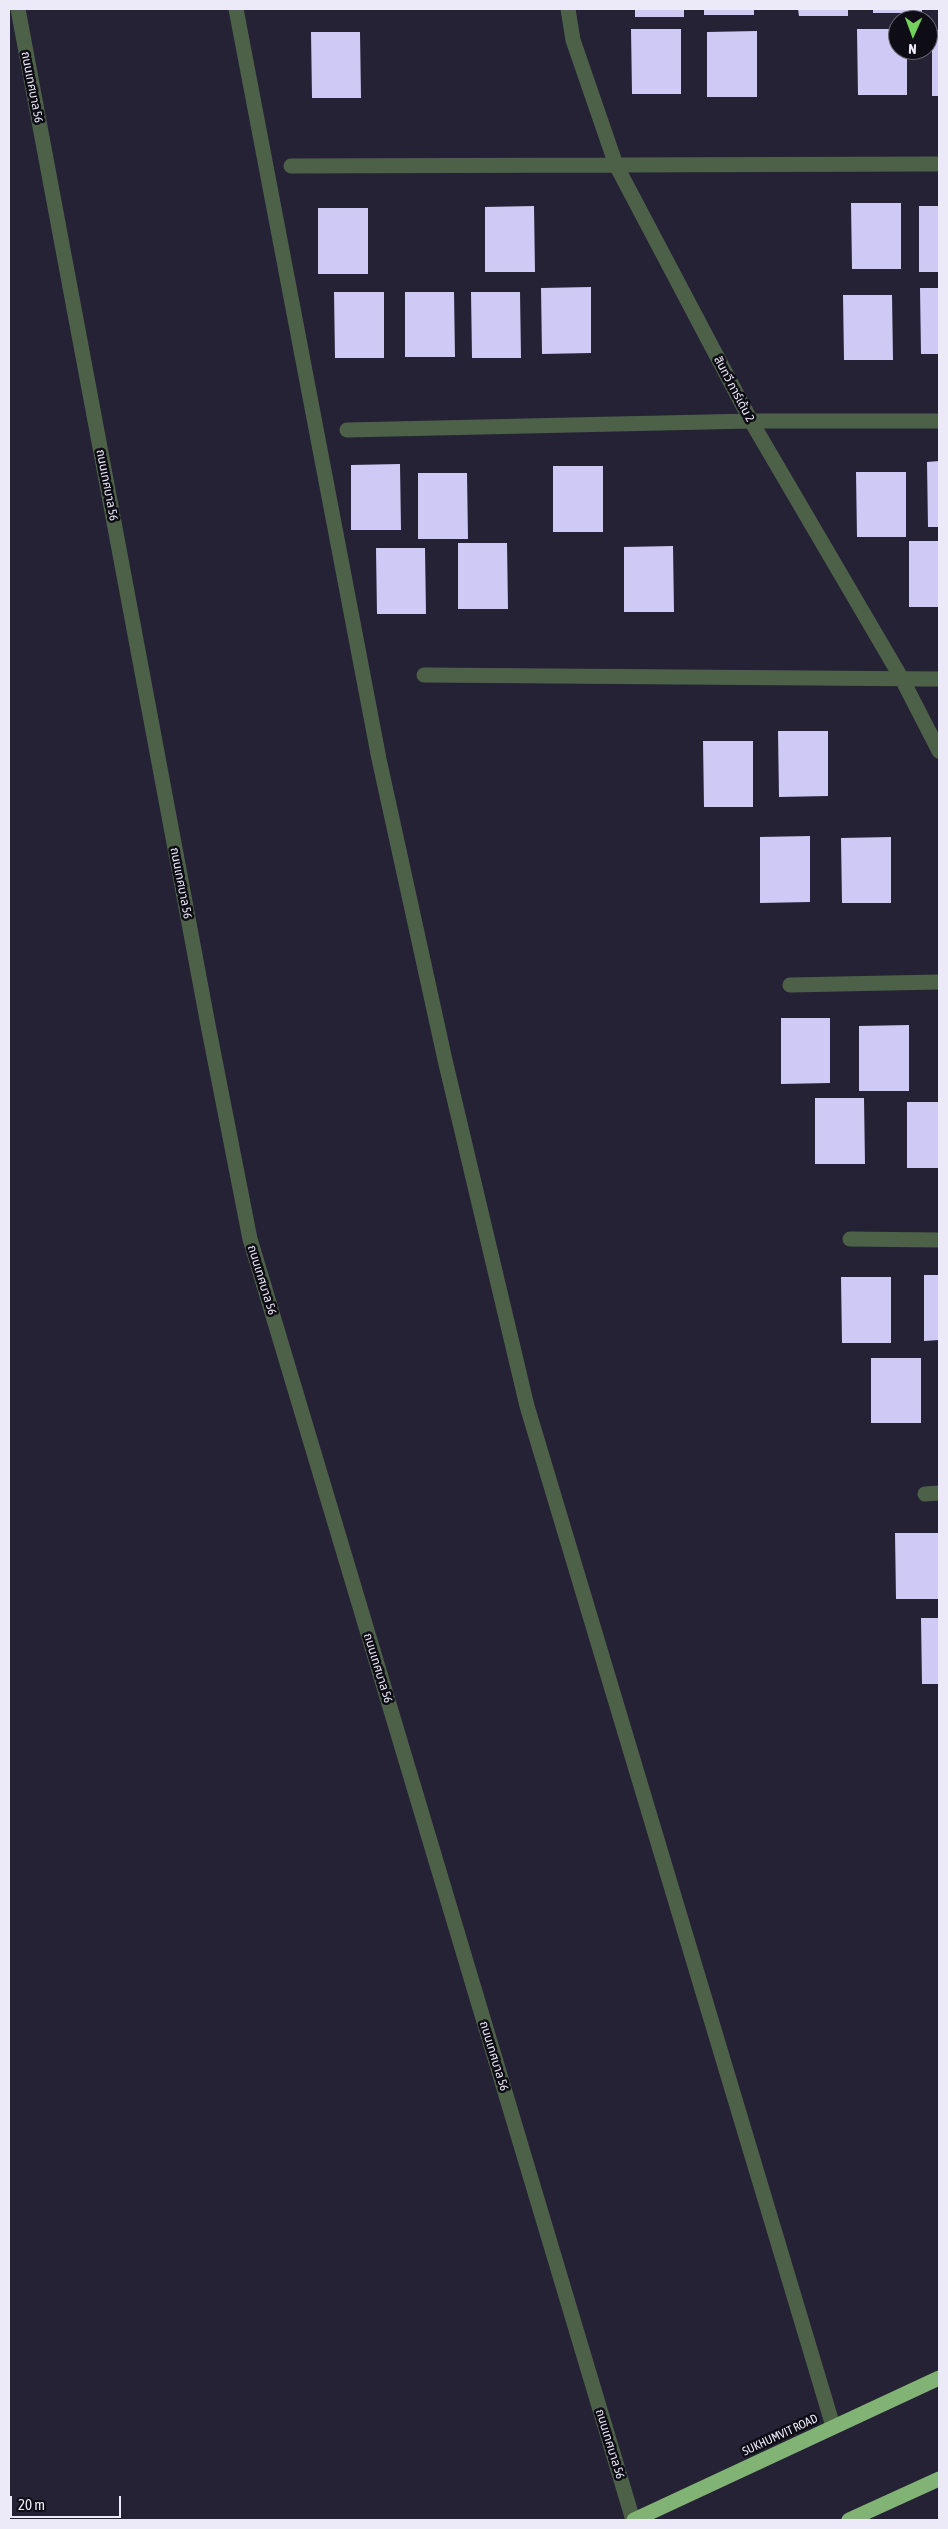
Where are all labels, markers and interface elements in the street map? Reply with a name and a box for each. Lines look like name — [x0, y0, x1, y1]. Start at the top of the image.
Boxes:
north arrow — [888, 10, 938, 60]
text: N — [908, 41, 917, 57]
street label: ถนนเทศบาล 56 — [18, 50, 46, 124]
street label: สินทวี การ์เด้น 2 — [711, 354, 757, 424]
street label: ถนนเทศบาล 56 — [93, 448, 121, 522]
street label: ถนนเทศบาล 56 — [167, 846, 195, 920]
street label: ถนนเทศบาล 56 — [245, 1243, 279, 1317]
street label: ถนนเทศบาล 56 — [361, 1631, 395, 1705]
street label: ถนนเทศบาล 56 — [477, 2019, 511, 2093]
street label: ถนนเทศบาล 56 — [593, 2407, 627, 2481]
street label: SUKHUMVIT ROAD — [740, 2411, 820, 2459]
scale bar — [12, 2486, 124, 2518]
text: 20 m — [18, 2496, 45, 2513]

